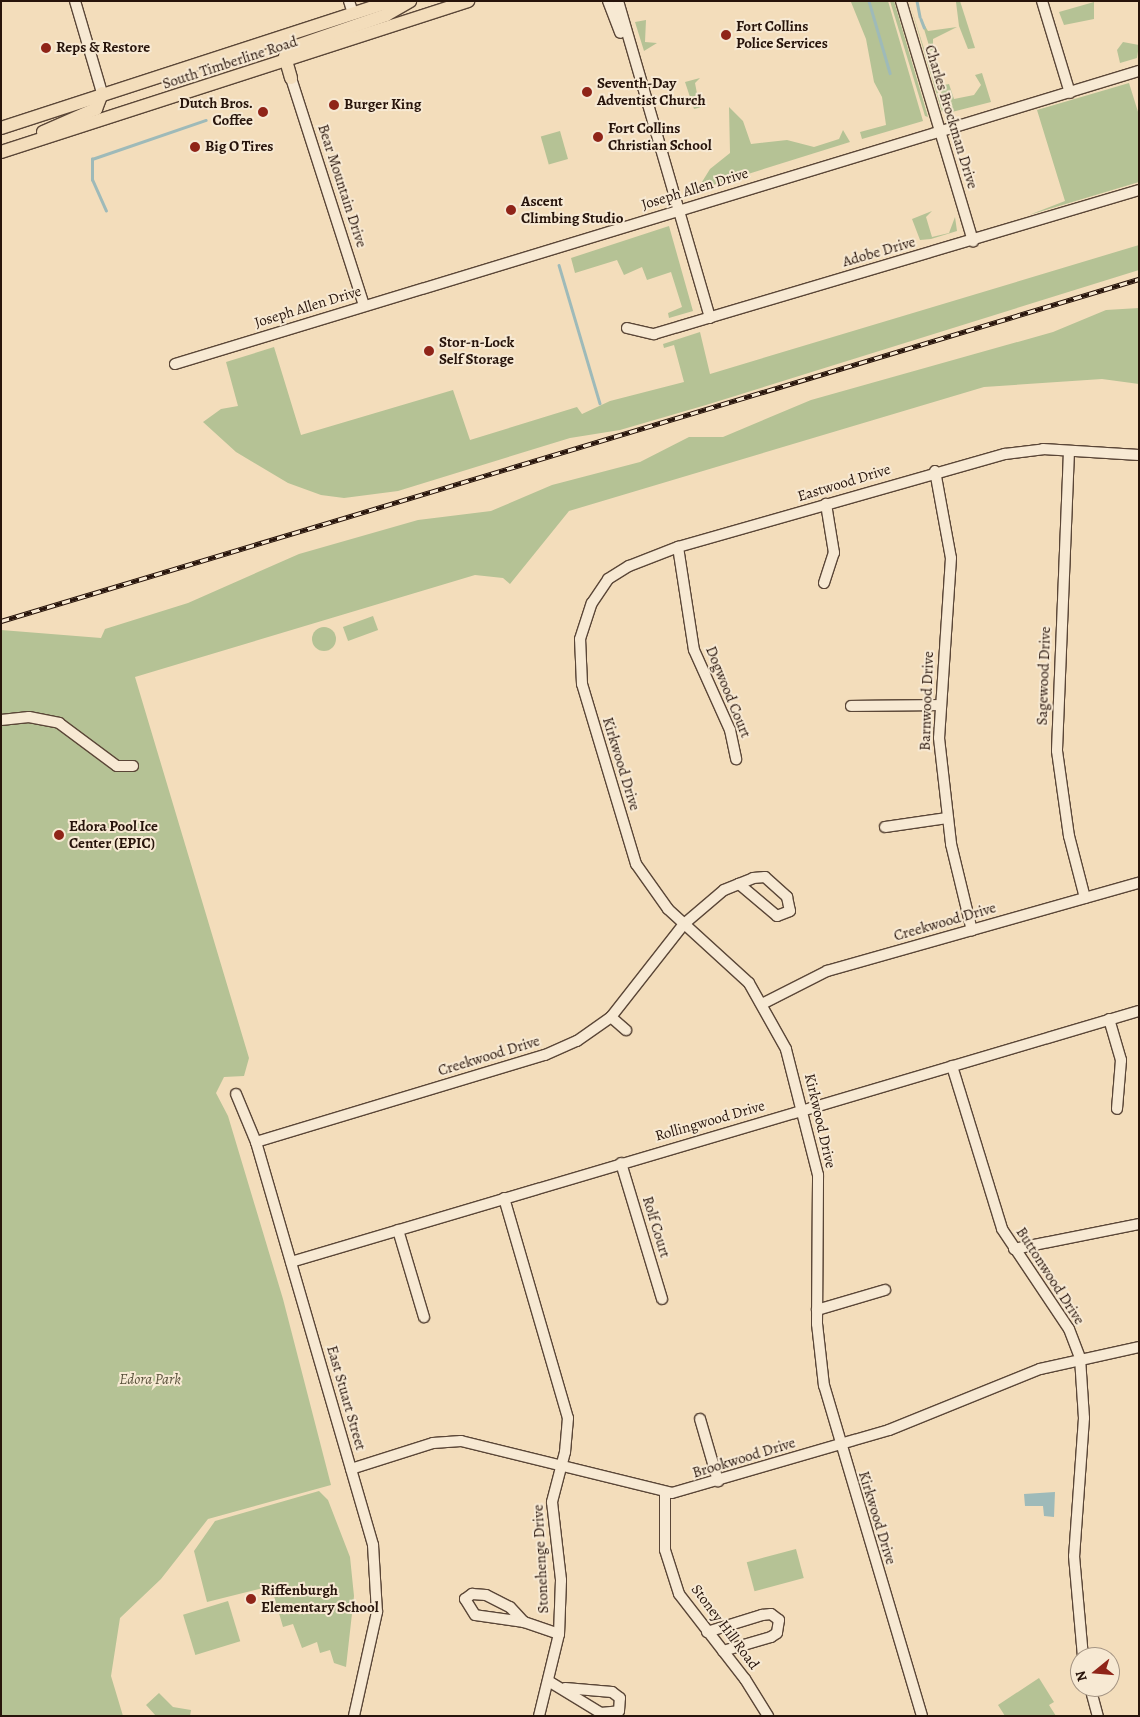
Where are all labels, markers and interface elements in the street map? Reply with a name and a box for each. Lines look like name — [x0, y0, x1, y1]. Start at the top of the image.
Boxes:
place label: Fort Collins Police Services — [736, 17, 828, 52]
marker: Fort Collins Police Services — [720, 29, 732, 41]
street label: South Timberline Road — [160, 33, 300, 93]
place label: Reps & Restore — [56, 39, 150, 57]
marker: Reps & Restore — [40, 42, 52, 54]
street label: Charles Brockman Drive — [921, 43, 981, 191]
place label: Seventh-Day Adventist Church — [597, 74, 706, 109]
marker: Seventh-Day Adventist Church — [581, 86, 593, 98]
place label: Dutch Bros. Coffee — [179, 94, 253, 129]
place label: Burger King — [344, 96, 421, 114]
marker: Burger King — [328, 99, 340, 111]
marker: Dutch Bros. Coffee — [257, 106, 269, 118]
place label: Fort Collins Christian School — [608, 119, 712, 154]
street label: Bear Mountain Drive — [314, 122, 370, 250]
marker: Fort Collins Christian School — [592, 131, 604, 143]
place label: Big O Tires — [205, 138, 273, 156]
marker: Big O Tires — [189, 141, 201, 153]
street label: Joseph Allen Drive — [639, 164, 751, 214]
place label: Ascent Climbing Studio — [521, 192, 623, 227]
marker: Ascent Climbing Studio — [505, 204, 517, 216]
street label: Adobe Drive — [840, 233, 918, 271]
street label: Joseph Allen Drive — [252, 282, 364, 332]
place label: Stor-n-Lock Self Storage — [439, 333, 514, 368]
marker: Stor-n-Lock Self Storage — [423, 345, 435, 357]
street label: Eastwood Drive — [795, 460, 893, 506]
street label: Sagewood Drive — [1033, 626, 1055, 726]
street label: Dogwood Court — [701, 644, 755, 740]
street label: Barnwood Drive — [916, 651, 938, 751]
street label: Kirkwood Drive — [598, 715, 644, 813]
place label: Edora Pool Ice Center (EPIC) — [69, 817, 158, 852]
marker: Edora Pool Ice Center (EPIC) — [53, 829, 65, 841]
street label: Creekwood Drive — [892, 899, 998, 945]
street label: Creekwood Drive — [436, 1032, 542, 1080]
street label: Kirkwood Drive — [800, 1072, 840, 1170]
street label: Rollingwood Drive — [653, 1097, 767, 1145]
street label: Rolf Court — [638, 1194, 674, 1260]
street label: Buttonwood Drive — [1012, 1224, 1088, 1328]
street label: East Stuart Street — [322, 1344, 370, 1452]
park label: Edora Park — [119, 1371, 181, 1389]
street label: Brookwood Drive — [690, 1434, 798, 1482]
street label: Kirkwood Drive — [854, 1469, 900, 1567]
street label: Stonehenge Drive — [529, 1504, 553, 1614]
place label: Riffenburgh Elementary School — [261, 1581, 379, 1616]
street label: Stoney Hill Road — [687, 1581, 763, 1673]
marker: Riffenburgh Elementary School — [245, 1593, 257, 1605]
north arrow — [1070, 1647, 1120, 1697]
text: N — [1071, 1669, 1092, 1684]

